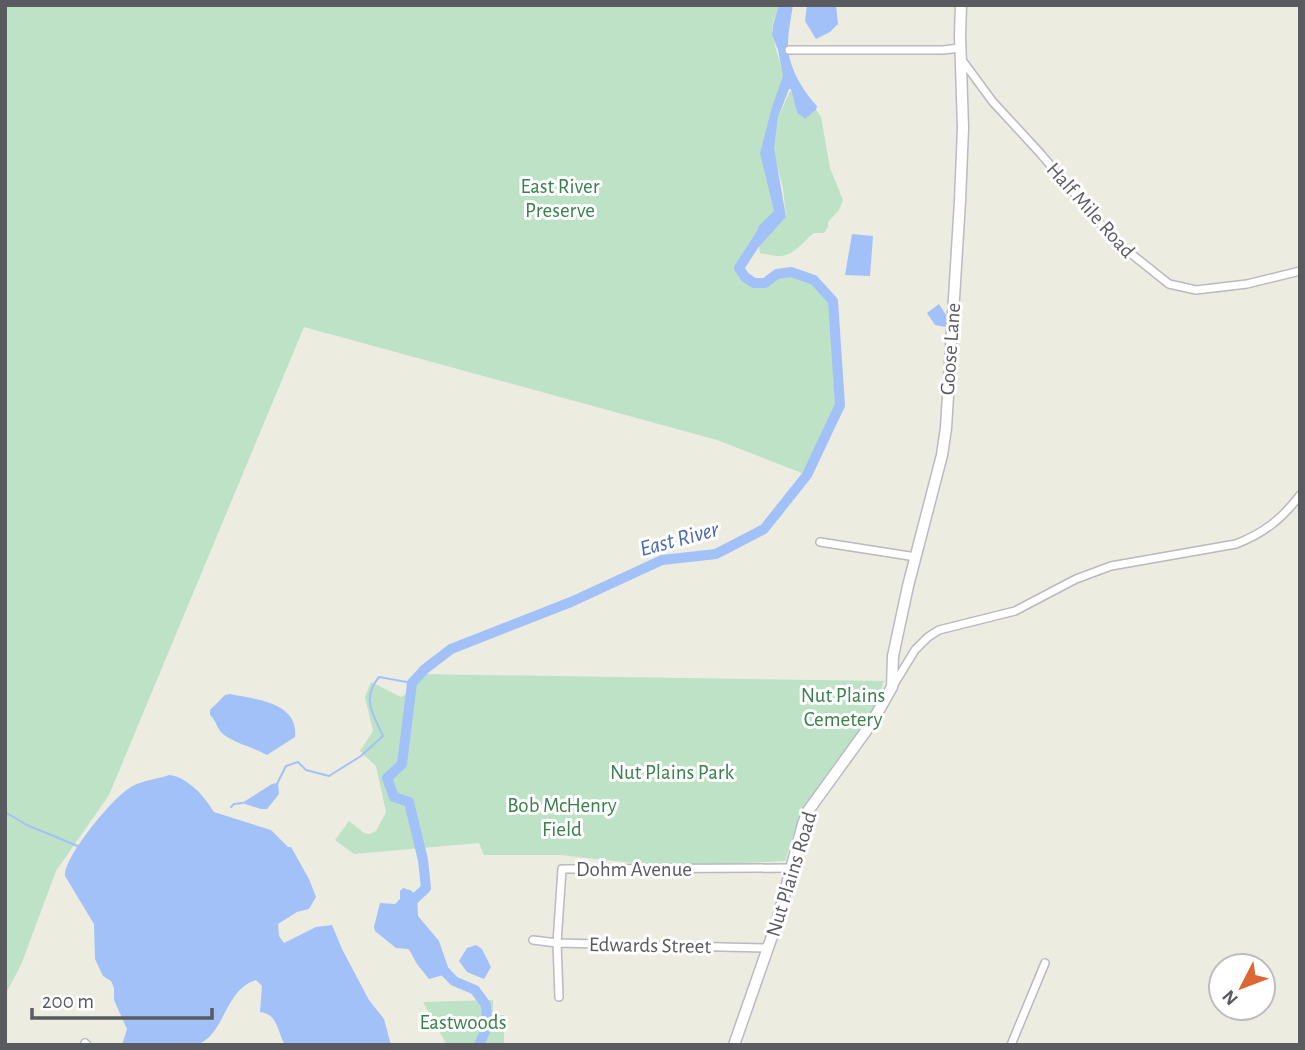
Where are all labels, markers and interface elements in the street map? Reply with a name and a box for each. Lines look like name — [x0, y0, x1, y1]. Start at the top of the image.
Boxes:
street label: Half Mile Road — [1043, 159, 1139, 262]
park label: East River Preserve — [520, 176, 600, 221]
street label: Goose Lane — [937, 302, 964, 396]
water label: East River — [637, 518, 722, 561]
park label: Nut Plains Cemetery — [801, 685, 885, 730]
park label: Nut Plains Park — [610, 762, 735, 783]
park label: Bob McHenry Field — [507, 795, 617, 840]
street label: Nut Plains Road — [762, 809, 821, 939]
street label: Dohm Avenue — [576, 859, 692, 880]
street label: Edwards Street — [589, 934, 711, 957]
north arrow — [1207, 952, 1277, 1022]
scale bar — [32, 976, 212, 1020]
text: N — [1219, 986, 1242, 1009]
text: 200 m — [42, 991, 94, 1012]
park label: Eastwoods — [419, 1012, 507, 1033]

